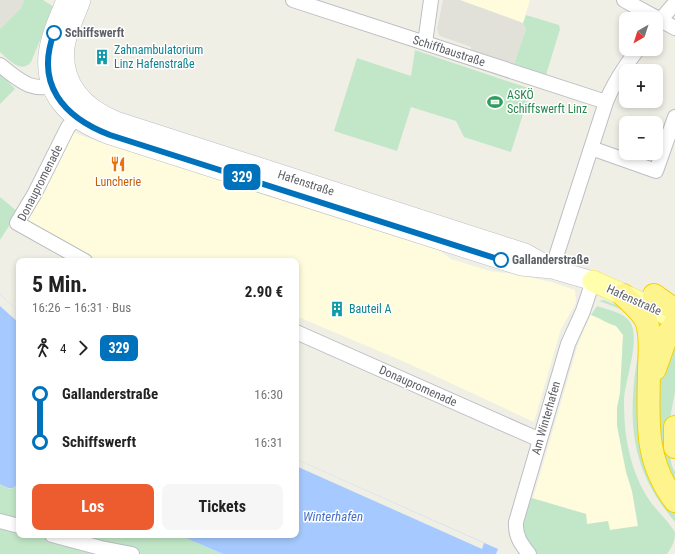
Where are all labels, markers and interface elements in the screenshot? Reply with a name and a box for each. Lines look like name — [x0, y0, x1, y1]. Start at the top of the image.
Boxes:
north arrow — [619, 12, 663, 56]
map controls — [619, 12, 663, 160]
marker: Schiffswerft — [46, 25, 62, 41]
place label: Schiffswerft — [65, 26, 125, 40]
street label: Schiffbaustraße — [411, 33, 487, 69]
place label: Zahnambulatorium Linz Hafenstraße — [114, 43, 203, 71]
building icon: Zahnambulatorium Linz Hafenstraße — [93, 48, 111, 66]
button: + — [619, 64, 663, 108]
place label: ASKÖ Schiffswerft Linz — [507, 87, 587, 116]
sports icon: ASKÖ Schiffswerft Linz — [486, 93, 504, 111]
button: − — [619, 116, 663, 160]
street label: Donaupromenade — [15, 142, 65, 223]
restaurant icon: Luncherie — [109, 155, 127, 173]
line badge: 329 — [219, 164, 265, 190]
street label: Hafenstraße — [276, 167, 336, 199]
text: 329 — [231, 169, 253, 185]
place label: Luncherie — [95, 175, 141, 189]
marker: Gallanderstraße — [493, 252, 509, 268]
place label: Gallanderstraße — [512, 253, 589, 267]
text: 5 Min. — [32, 272, 88, 297]
street label: Hafenstraße — [604, 282, 664, 318]
text: 2.90 € — [245, 283, 283, 301]
text: 16:26 – 16:31 · Bus — [32, 300, 131, 315]
building icon: Bauteil A — [328, 300, 346, 318]
place label: Bauteil A — [349, 302, 392, 316]
icon: walk — [32, 337, 54, 359]
icon: forward — [72, 337, 94, 359]
text: 329 — [108, 340, 130, 356]
text: 4 — [60, 341, 66, 356]
street label: Donaupromenade — [377, 363, 459, 410]
street label: Am Winterhafen — [529, 379, 563, 456]
text: Gallanderstraße — [62, 385, 158, 403]
text: 16:30 — [254, 387, 283, 402]
text: Schiffswerft — [62, 433, 136, 451]
text: 16:31 — [254, 435, 283, 450]
button: Los — [32, 484, 154, 530]
button: Tickets — [162, 484, 283, 530]
water label: Winterhafen — [303, 509, 363, 524]

